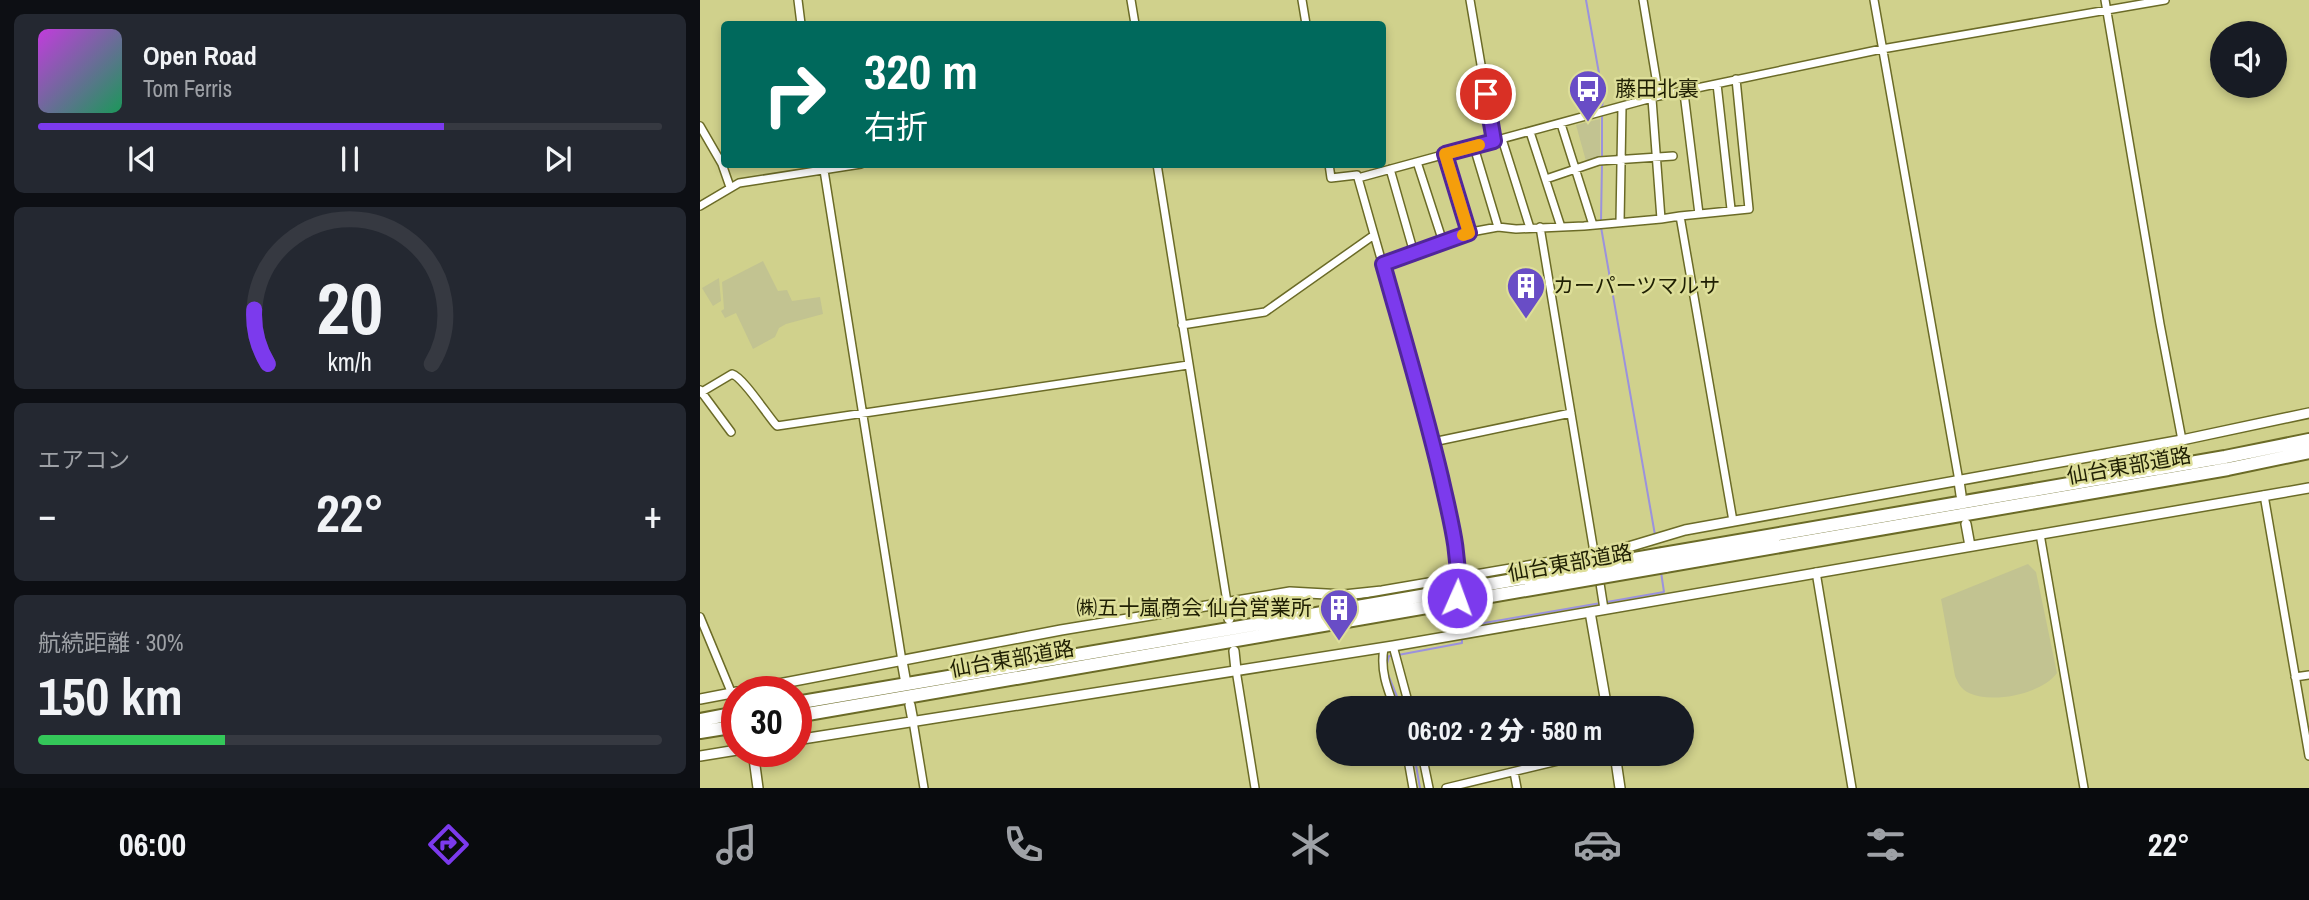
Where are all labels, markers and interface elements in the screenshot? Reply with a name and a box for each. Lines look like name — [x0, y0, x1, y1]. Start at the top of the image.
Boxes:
map controls — [2210, 21, 2287, 98]
button: sound — [2210, 21, 2287, 98]
text: Open Road — [143, 38, 257, 73]
text: 320 m — [864, 38, 978, 104]
icon: right — [749, 49, 840, 140]
pin — [1456, 64, 1516, 124]
bus stop icon: 藤田北裏 — [1567, 68, 1609, 123]
text: Tom Ferris — [143, 73, 232, 104]
place label: 藤田北裏 — [1615, 74, 1699, 103]
icon: arrive — [1467, 75, 1505, 113]
text: 右折 — [864, 105, 928, 148]
icon: previous — [123, 140, 161, 178]
icon: pause — [331, 140, 369, 178]
icon: next — [539, 140, 577, 178]
text: 20 — [317, 259, 383, 357]
building icon: カーパーツマルサ — [1505, 265, 1547, 320]
place label: カーパーツマルサ — [1553, 271, 1720, 300]
text: km/h — [328, 344, 372, 378]
street label: 仙台東部道路 — [2064, 440, 2193, 491]
text: エアコン — [38, 444, 130, 475]
text: 22° — [316, 478, 384, 548]
text: − — [38, 489, 56, 540]
text: + — [644, 489, 662, 540]
street label: 仙台東部道路 — [1505, 537, 1634, 588]
position arrow — [1420, 561, 1494, 635]
building icon: ㈱五十嵐商会 仙台営業所 — [1318, 587, 1360, 642]
place label: ㈱五十嵐商会 仙台営業所 — [1076, 593, 1312, 622]
text: 航続距離 · 30% — [38, 627, 183, 658]
street label: 仙台東部道路 — [947, 633, 1076, 684]
text: 150 km — [38, 661, 183, 731]
speed limit sign: 30 — [721, 676, 812, 767]
text: 06:02 · 2 分 · 580 m — [1408, 713, 1602, 748]
icon: directions — [424, 820, 473, 869]
icon: music — [712, 820, 761, 869]
icon: phone — [999, 820, 1048, 869]
icon: climate — [1286, 820, 1335, 869]
icon: car — [1573, 820, 1622, 869]
icon: filters — [1861, 820, 1910, 869]
text: 06:00 — [119, 823, 186, 866]
text: 22° — [2148, 823, 2190, 866]

